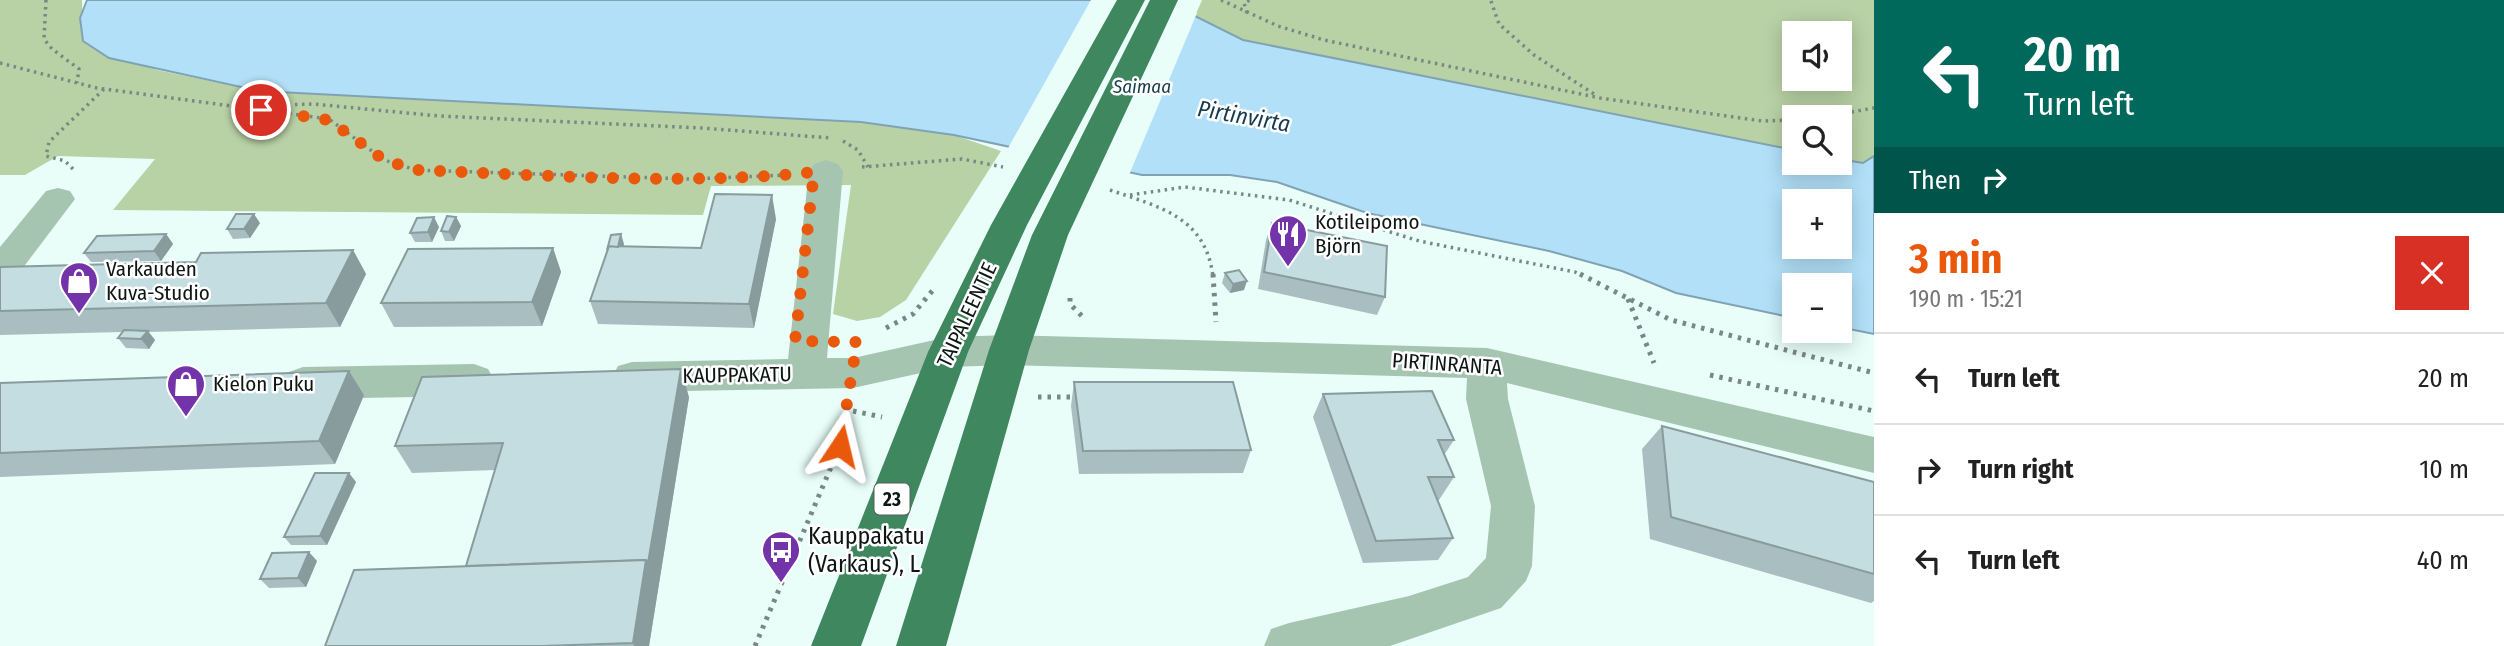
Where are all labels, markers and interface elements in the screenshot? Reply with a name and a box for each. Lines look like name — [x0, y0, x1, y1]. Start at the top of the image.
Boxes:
map controls — [1782, 21, 1852, 343]
button: sound — [1782, 21, 1852, 91]
text: 20 m — [2024, 25, 2121, 84]
icon: left — [1909, 28, 2000, 119]
water label: Saimaa — [1112, 75, 1171, 98]
pin — [231, 80, 291, 140]
text: Turn left — [2024, 85, 2134, 123]
icon: arrive — [242, 91, 280, 129]
water label: Pirtinvirta — [1195, 94, 1293, 138]
button: search — [1782, 105, 1852, 175]
icon: right — [1975, 161, 2013, 199]
text: Then — [1909, 165, 1961, 196]
button: + — [1782, 189, 1852, 259]
place label: Kotileipomo Björn — [1315, 209, 1420, 259]
restaurant icon: Kotileipomo Björn — [1267, 213, 1309, 268]
text: 3 min — [1909, 234, 2003, 284]
button: close — [2395, 236, 2469, 310]
place label: Varkauden Kuva-Studio — [106, 256, 210, 306]
street label: TAIPALEENTIE — [931, 258, 1003, 372]
shop icon: Varkauden Kuva-Studio — [58, 260, 100, 315]
button: − — [1782, 273, 1852, 343]
text: 190 m · 15:21 — [1909, 285, 2023, 313]
street label: PIRTINRANTA — [1391, 347, 1503, 381]
icon: left — [1909, 360, 1947, 398]
street label: KAUPPAKATU — [682, 361, 792, 389]
shop icon: Kielon Puku — [165, 363, 207, 418]
text: Turn left — [1968, 363, 2060, 394]
text: 20 m — [2418, 363, 2469, 394]
place label: Kielon Puku — [213, 371, 314, 397]
position arrow — [803, 409, 877, 483]
icon: right — [1909, 451, 1947, 489]
text: Turn right — [1968, 454, 2074, 485]
text: 10 m — [2419, 454, 2469, 485]
road number: 23 — [874, 484, 910, 514]
place label: Kauppakatu (Varkaus), L — [808, 522, 925, 578]
bus stop icon: Kauppakatu (Varkaus), L — [760, 529, 802, 584]
icon: left — [1909, 542, 1947, 580]
text: Turn left — [1968, 545, 2060, 576]
text: 40 m — [2417, 545, 2469, 576]

